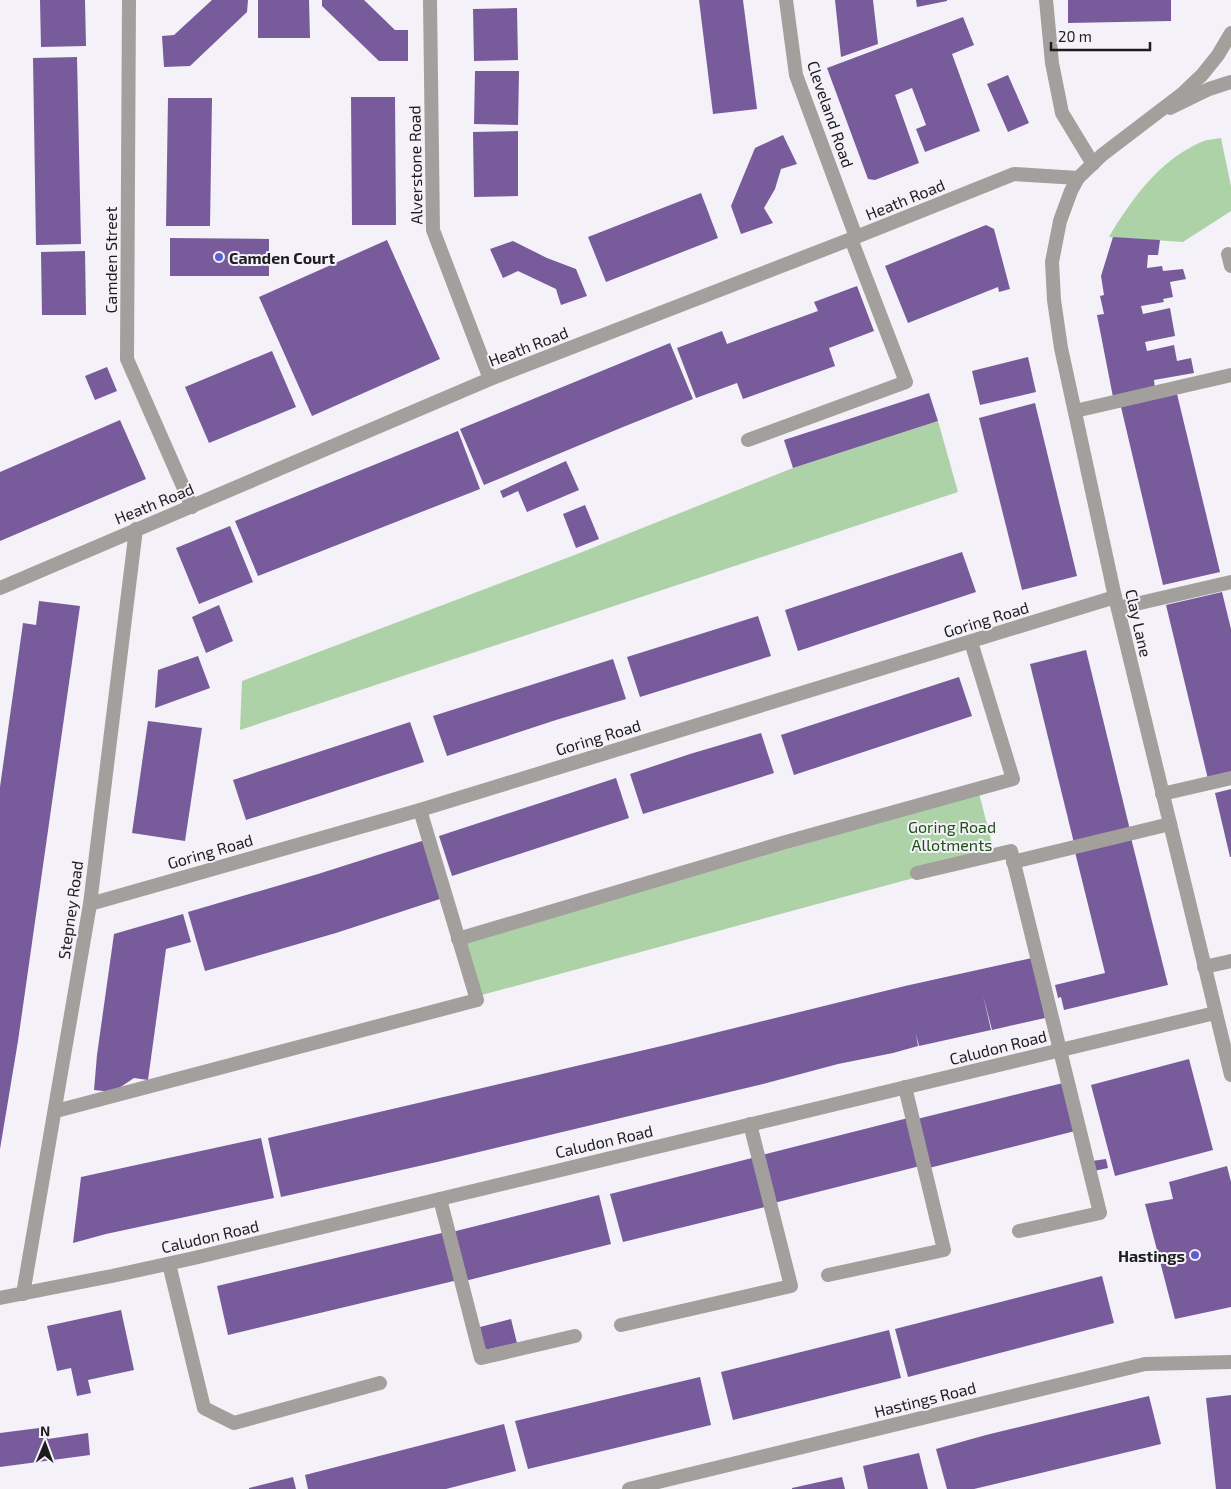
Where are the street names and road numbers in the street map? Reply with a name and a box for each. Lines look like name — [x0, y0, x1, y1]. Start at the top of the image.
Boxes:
street label: Cleveland Road — [804, 58, 858, 170]
street label: Alverstone Road — [404, 105, 426, 225]
street label: Heath Road — [863, 174, 947, 224]
street label: Camden Street — [101, 206, 120, 314]
street label: Heath Road — [485, 322, 571, 370]
street label: Heath Road — [112, 478, 196, 528]
street label: Clay Lane — [1122, 587, 1156, 659]
street label: Goring Road — [941, 597, 1031, 641]
street label: Goring Road — [553, 715, 643, 759]
street label: Goring Road — [165, 830, 255, 872]
street label: Stepney Road — [54, 860, 86, 960]
street label: Caludon Road — [947, 1026, 1049, 1068]
street label: Caludon Road — [553, 1121, 655, 1161]
street label: Caludon Road — [159, 1216, 261, 1256]
street label: Hastings Road — [872, 1377, 978, 1421]

